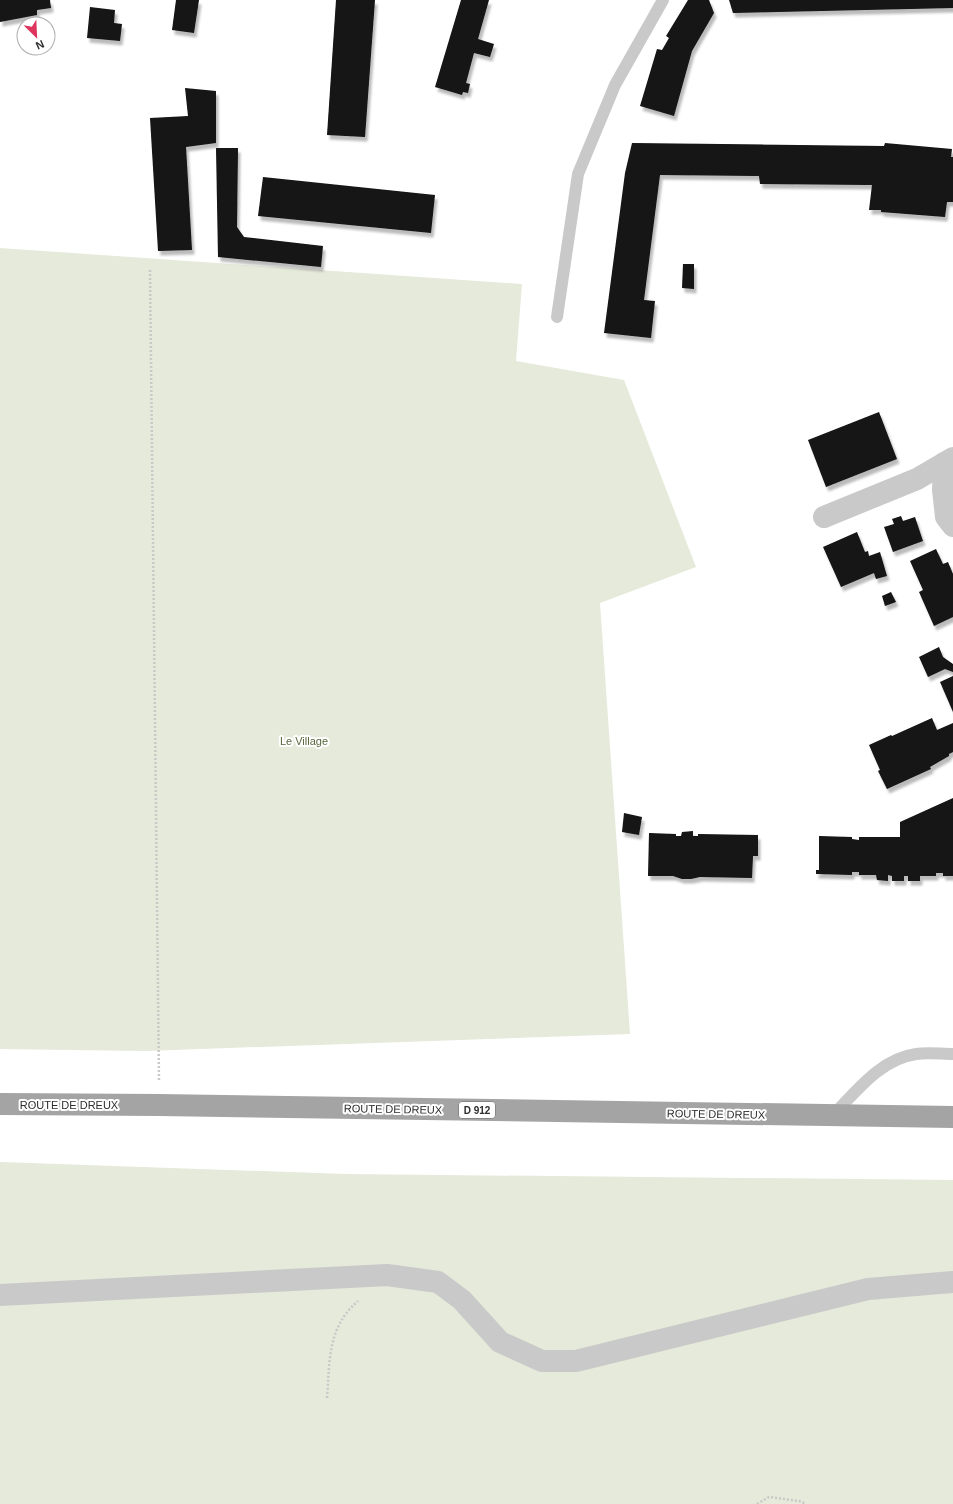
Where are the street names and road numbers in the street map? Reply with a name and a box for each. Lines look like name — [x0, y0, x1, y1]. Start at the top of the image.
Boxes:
street label: ROUTE DE DREUX — [20, 1099, 119, 1111]
street label: ROUTE DE DREUX — [344, 1102, 443, 1116]
road number: D 912 — [459, 1102, 495, 1118]
street label: ROUTE DE DREUX — [667, 1107, 766, 1121]

